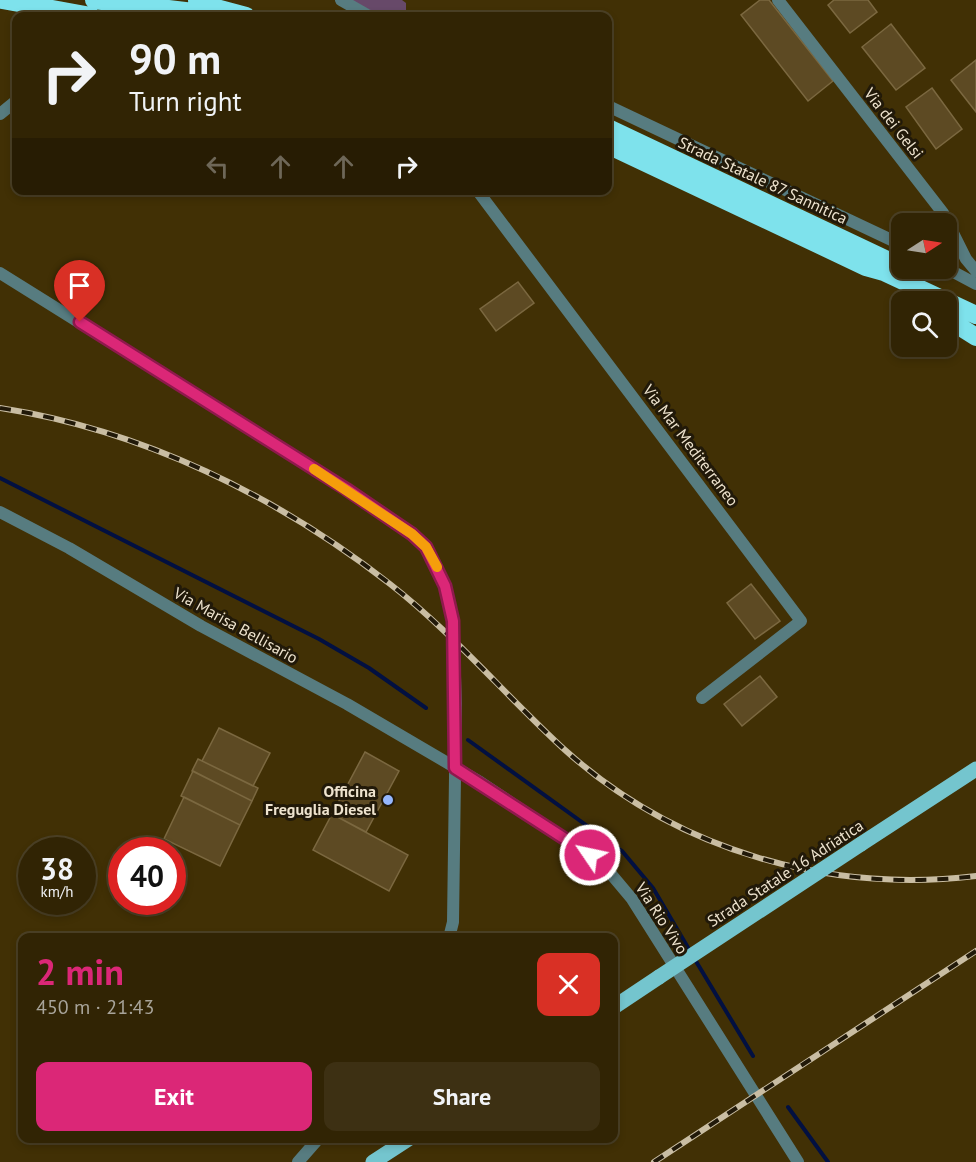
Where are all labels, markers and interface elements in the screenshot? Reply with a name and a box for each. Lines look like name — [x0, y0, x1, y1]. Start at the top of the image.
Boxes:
text: 90 m — [129, 31, 221, 86]
icon: right — [30, 36, 108, 114]
street label: Via dei Gelsi — [859, 83, 928, 162]
text: Turn right — [129, 84, 242, 118]
street label: Strada Statale 87 Sannitica — [675, 132, 851, 228]
icon: left — [201, 150, 234, 183]
icon: ahead — [264, 150, 297, 183]
icon: ahead — [327, 150, 360, 183]
icon: right — [390, 150, 423, 183]
north arrow — [891, 213, 957, 279]
map controls — [891, 213, 957, 357]
pin — [54, 260, 105, 322]
icon: arrive — [63, 269, 96, 302]
button: search — [891, 291, 957, 357]
street label: Via Mar Mediterraneo — [638, 379, 743, 510]
street label: Via Marisa Bellisario — [170, 582, 302, 667]
place label: Officina Freguglia Diesel — [265, 781, 376, 819]
marker: Officina Freguglia Diesel — [381, 793, 395, 807]
street label: Strada Statale 16 Adriatica — [703, 815, 867, 931]
position arrow — [558, 823, 622, 887]
speed limit sign: 40 — [108, 837, 186, 915]
text: 38 — [40, 849, 74, 888]
street label: Via Rio Vivo — [631, 878, 693, 958]
text: km/h — [41, 882, 73, 901]
text: 2 min — [36, 948, 124, 995]
button: close — [537, 953, 600, 1016]
text: 450 m · 21:43 — [36, 994, 154, 1020]
button: Exit — [36, 1062, 312, 1131]
button: Share — [324, 1062, 600, 1131]

